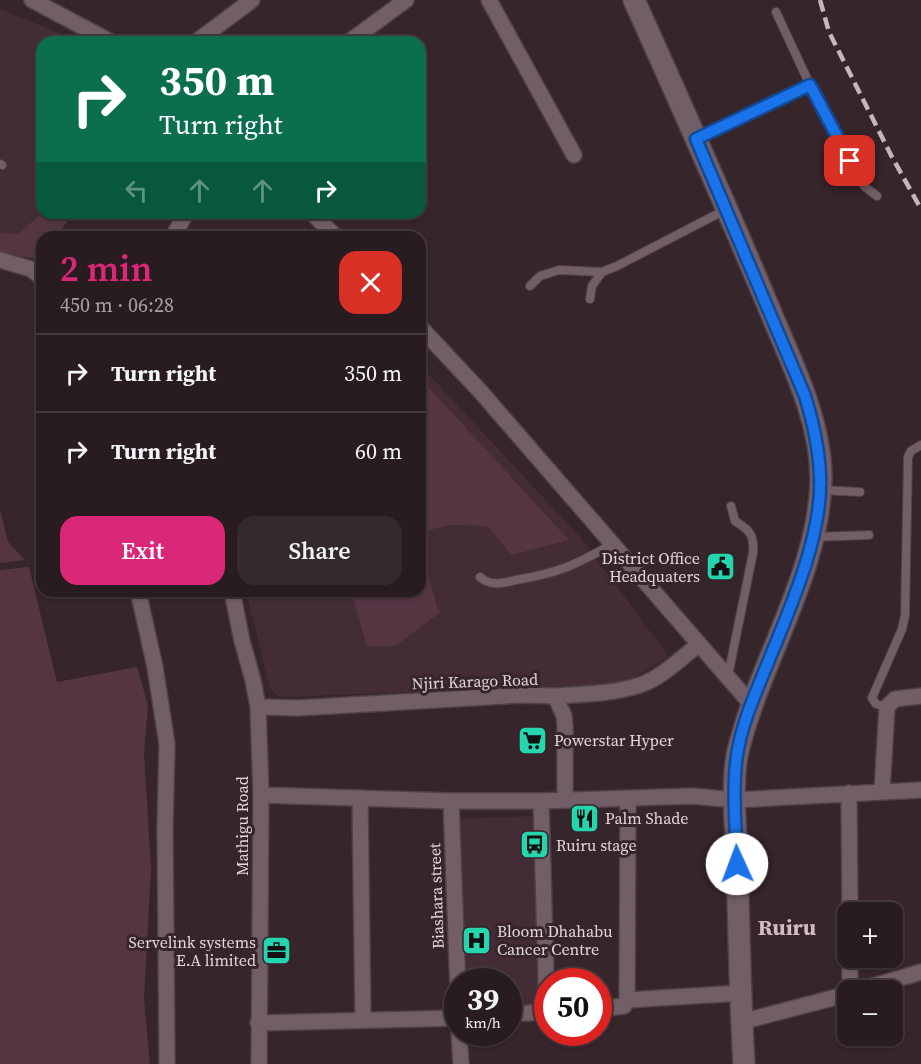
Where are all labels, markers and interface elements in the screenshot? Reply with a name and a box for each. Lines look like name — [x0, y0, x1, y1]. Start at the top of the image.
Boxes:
text: 350 m — [159, 51, 274, 109]
icon: right — [60, 60, 138, 138]
text: Turn right — [159, 106, 283, 143]
pin — [824, 135, 875, 186]
icon: arrive — [833, 144, 866, 177]
icon: left — [120, 174, 153, 207]
icon: ahead — [183, 174, 216, 207]
icon: ahead — [246, 174, 279, 207]
icon: right — [309, 174, 342, 207]
text: 2 min — [60, 244, 152, 293]
button: close — [339, 251, 402, 314]
text: 450 m · 06:28 — [60, 291, 174, 319]
icon: right — [60, 357, 93, 390]
text: Turn right — [111, 358, 216, 388]
text: 350 m — [344, 358, 402, 388]
icon: right — [60, 435, 93, 468]
text: Turn right — [111, 436, 216, 466]
text: 60 m — [355, 436, 402, 466]
button: Exit — [60, 516, 225, 585]
button: Share — [237, 516, 402, 585]
place label: District Office Headquaters — [602, 547, 700, 587]
public building icon: District Office Headquaters — [705, 551, 737, 583]
street label: Njiri Karago Road — [412, 668, 538, 694]
supermarket icon: Powerstar Hyper — [517, 724, 549, 756]
place label: Powerstar Hyper — [554, 729, 674, 751]
street label: Mathigu Road — [231, 776, 253, 876]
restaurant icon: Palm Shade — [568, 802, 600, 834]
place label: Palm Shade — [605, 807, 689, 829]
bus stop icon: Ruiru stage — [519, 829, 551, 861]
position arrow — [705, 832, 769, 896]
place label: Ruiru stage — [556, 834, 637, 856]
street label: Biashara street — [423, 842, 449, 949]
map controls — [837, 902, 903, 1046]
button: + — [837, 902, 903, 968]
district label: Ruiru — [758, 912, 816, 942]
place label: Bloom Dhahabu Cancer Centre — [497, 920, 613, 960]
hospital icon: Bloom Dhahabu Cancer Centre — [460, 924, 492, 956]
place label: Servelink systems E.A limited — [129, 931, 256, 971]
office icon: Servelink systems E.A limited — [261, 935, 293, 967]
speed limit sign: 50 — [534, 968, 612, 1046]
text: 39 — [467, 979, 499, 1020]
button: − — [837, 980, 903, 1046]
text: km/h — [465, 1012, 501, 1033]

